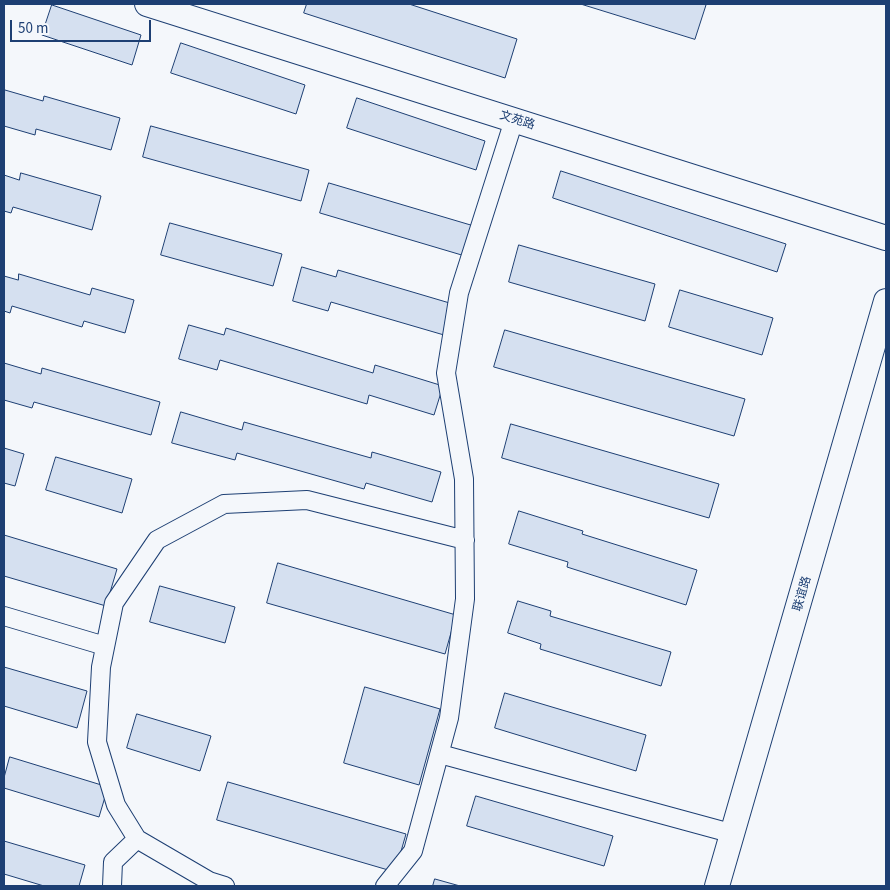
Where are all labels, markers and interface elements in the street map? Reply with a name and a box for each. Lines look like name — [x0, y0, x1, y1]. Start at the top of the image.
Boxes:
scale bar — [12, 10, 154, 42]
text: 50 m — [18, 18, 48, 39]
street label: 文苑路 — [498, 109, 536, 133]
street label: 联谊路 — [791, 575, 815, 613]

